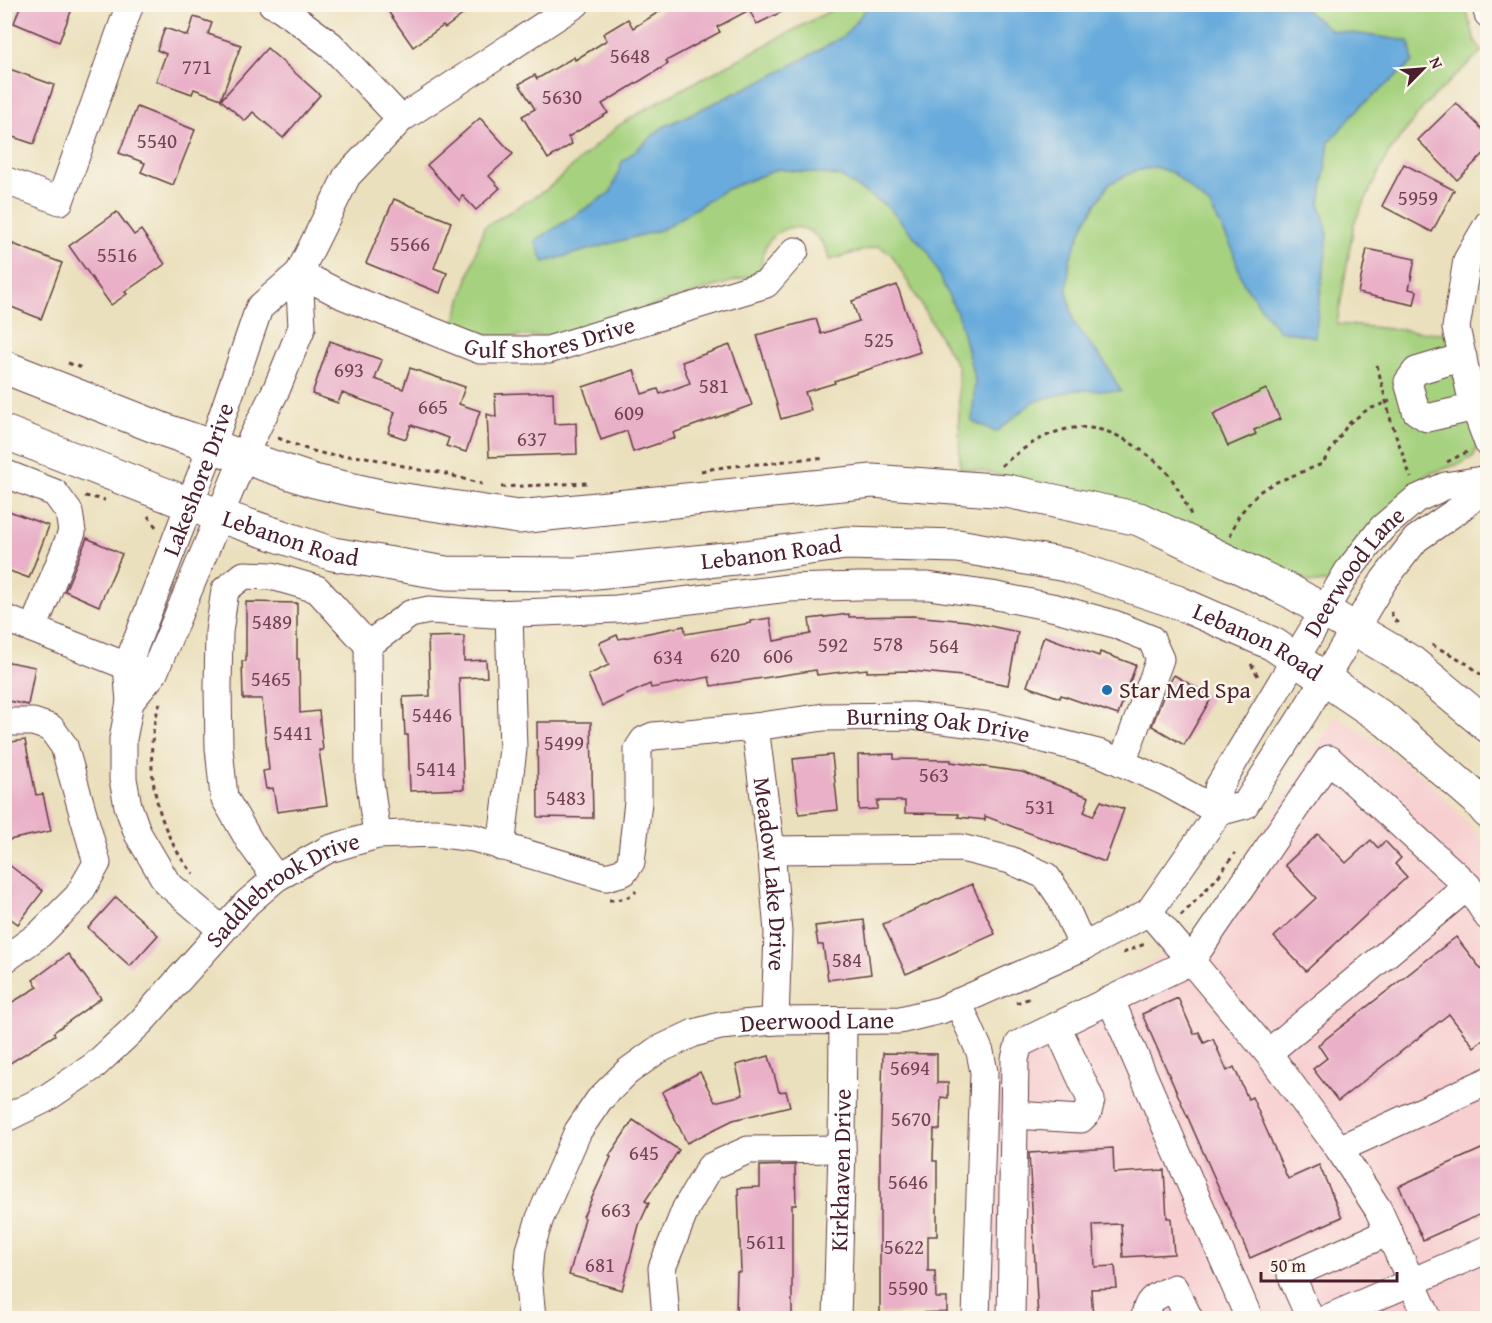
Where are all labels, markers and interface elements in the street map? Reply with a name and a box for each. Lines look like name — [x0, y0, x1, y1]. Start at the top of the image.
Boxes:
north arrow — [1393, 39, 1453, 99]
house number: 5648 — [610, 40, 650, 71]
house number: 771 — [182, 51, 212, 82]
text: N — [1423, 53, 1450, 73]
house number: 5630 — [542, 81, 582, 112]
house number: 5540 — [137, 125, 177, 156]
house number: 5959 — [1398, 182, 1438, 213]
house number: 5566 — [390, 228, 430, 259]
house number: 5516 — [97, 239, 137, 270]
street label: Gulf Shores Drive — [459, 307, 639, 367]
house number: 525 — [864, 324, 894, 355]
house number: 693 — [334, 354, 364, 385]
house number: 581 — [699, 370, 729, 401]
house number: 665 — [418, 391, 448, 422]
house number: 609 — [614, 397, 644, 428]
street label: Lakeshore Drive — [153, 398, 242, 561]
house number: 637 — [517, 423, 547, 454]
street label: Deerwood Lane — [1294, 498, 1412, 643]
street label: Lebanon Road — [218, 500, 362, 575]
street label: Lebanon Road — [699, 526, 844, 578]
street label: Lebanon Road — [1188, 593, 1330, 689]
house number: 5489 — [252, 606, 292, 637]
house number: 578 — [873, 628, 903, 659]
house number: 592 — [818, 629, 848, 660]
house number: 564 — [929, 630, 959, 661]
house number: 620 — [710, 639, 740, 670]
house number: 606 — [763, 640, 793, 671]
house number: 634 — [653, 641, 683, 672]
house number: 5465 — [251, 663, 291, 694]
place label: Star Med Spa — [1119, 672, 1251, 707]
marker: Star Med Spa — [1100, 683, 1114, 697]
street label: Burning Oak Drive — [846, 698, 1034, 752]
house number: 5446 — [412, 699, 452, 730]
house number: 5441 — [273, 717, 313, 748]
house number: 5499 — [544, 727, 584, 758]
house number: 5414 — [416, 753, 456, 784]
house number: 563 — [919, 759, 949, 790]
street label: Meadow Lake Drive — [745, 775, 796, 972]
house number: 5483 — [546, 782, 586, 813]
house number: 531 — [1025, 791, 1055, 822]
street label: Saddlebrook Drive — [197, 823, 364, 955]
house number: 584 — [832, 944, 862, 975]
street label: Deerwood Lane — [739, 1002, 894, 1041]
house number: 5694 — [890, 1052, 930, 1083]
street label: Kirkhaven Drive — [821, 1089, 859, 1252]
house number: 5670 — [891, 1103, 931, 1134]
house number: 645 — [629, 1137, 659, 1168]
house number: 5646 — [888, 1166, 928, 1197]
house number: 663 — [601, 1194, 631, 1225]
house number: 5611 — [746, 1226, 786, 1257]
house number: 5622 — [884, 1231, 924, 1262]
scale bar — [1261, 1245, 1398, 1283]
house number: 681 — [585, 1249, 615, 1280]
text: 50 m — [1270, 1252, 1306, 1279]
house number: 5590 — [888, 1272, 928, 1303]

